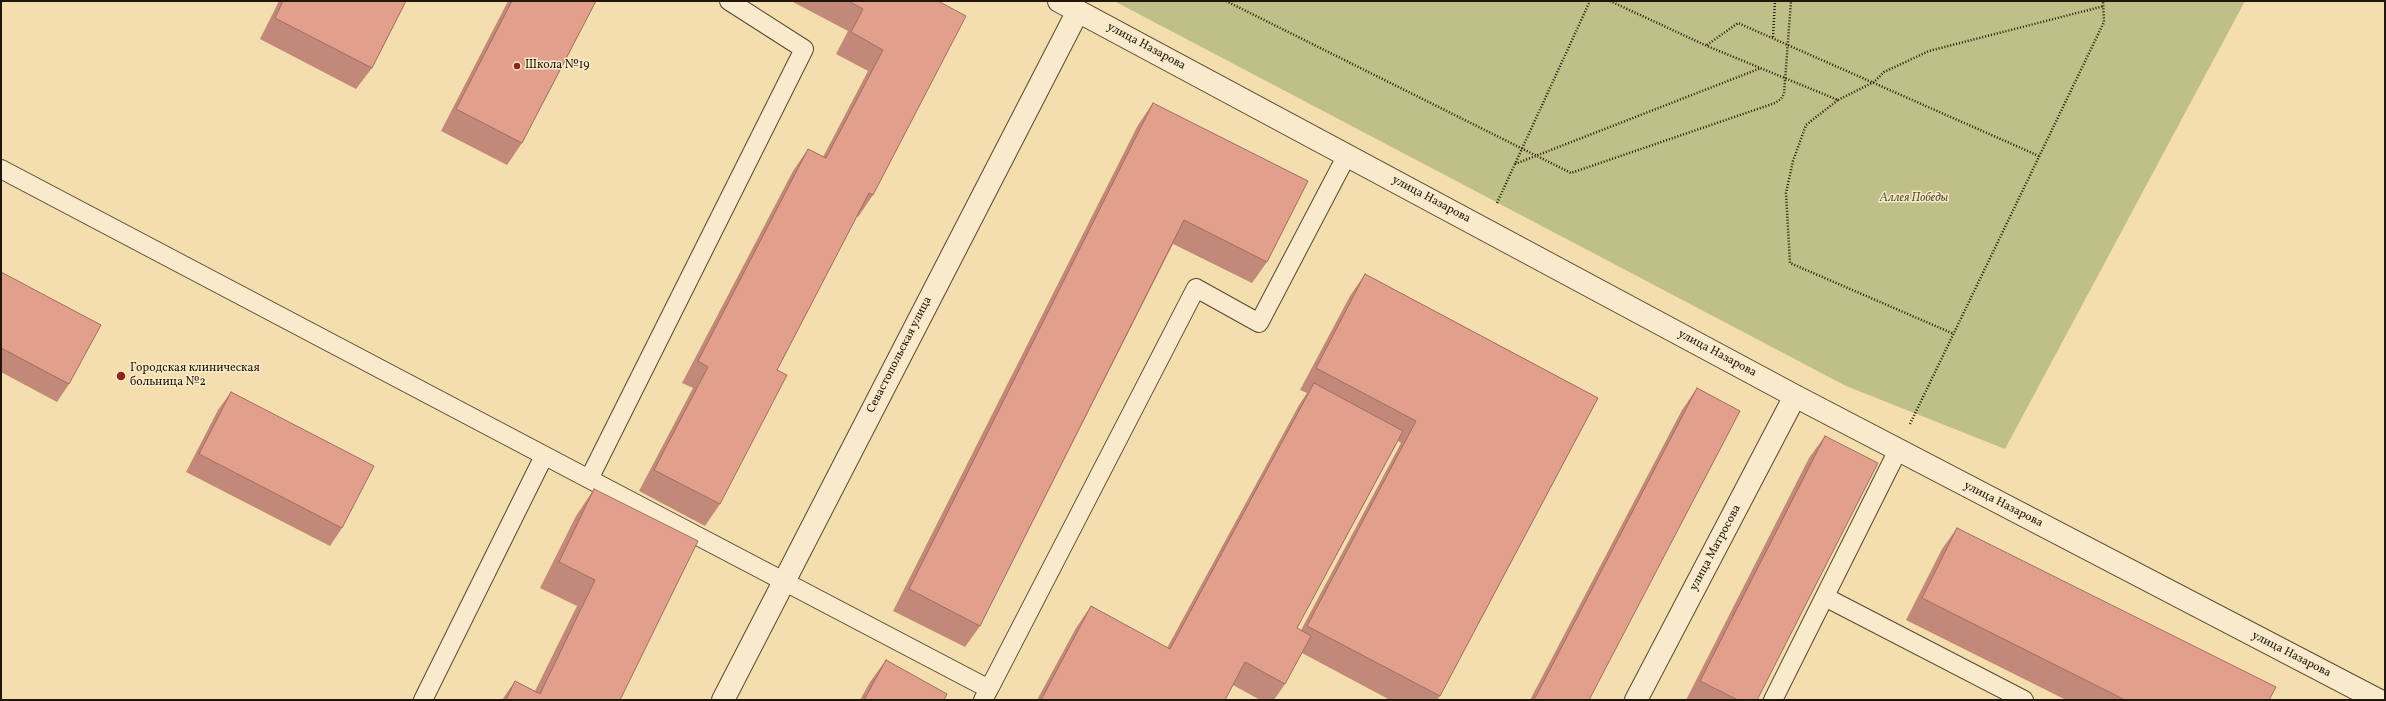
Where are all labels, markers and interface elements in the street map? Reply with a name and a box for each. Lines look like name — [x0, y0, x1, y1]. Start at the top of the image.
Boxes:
street label: улица Назарова — [1104, 20, 1188, 74]
place label: Школа №19 — [525, 59, 590, 73]
marker: Школа №19 — [512, 61, 522, 71]
street label: улица Назарова — [1389, 173, 1473, 227]
park label: Аллея Победы — [1880, 192, 1948, 206]
street label: Севастопольская улица — [864, 294, 936, 416]
street label: улица Назарова — [1675, 327, 1759, 381]
place label: Городская клиническая больница №2 — [130, 362, 260, 390]
marker: Городская клиническая больница №2 — [115, 370, 127, 382]
street label: улица Назарова — [1961, 479, 2045, 531]
street label: улица Матросова — [1687, 502, 1745, 594]
street label: улица Назарова — [2249, 629, 2333, 681]

